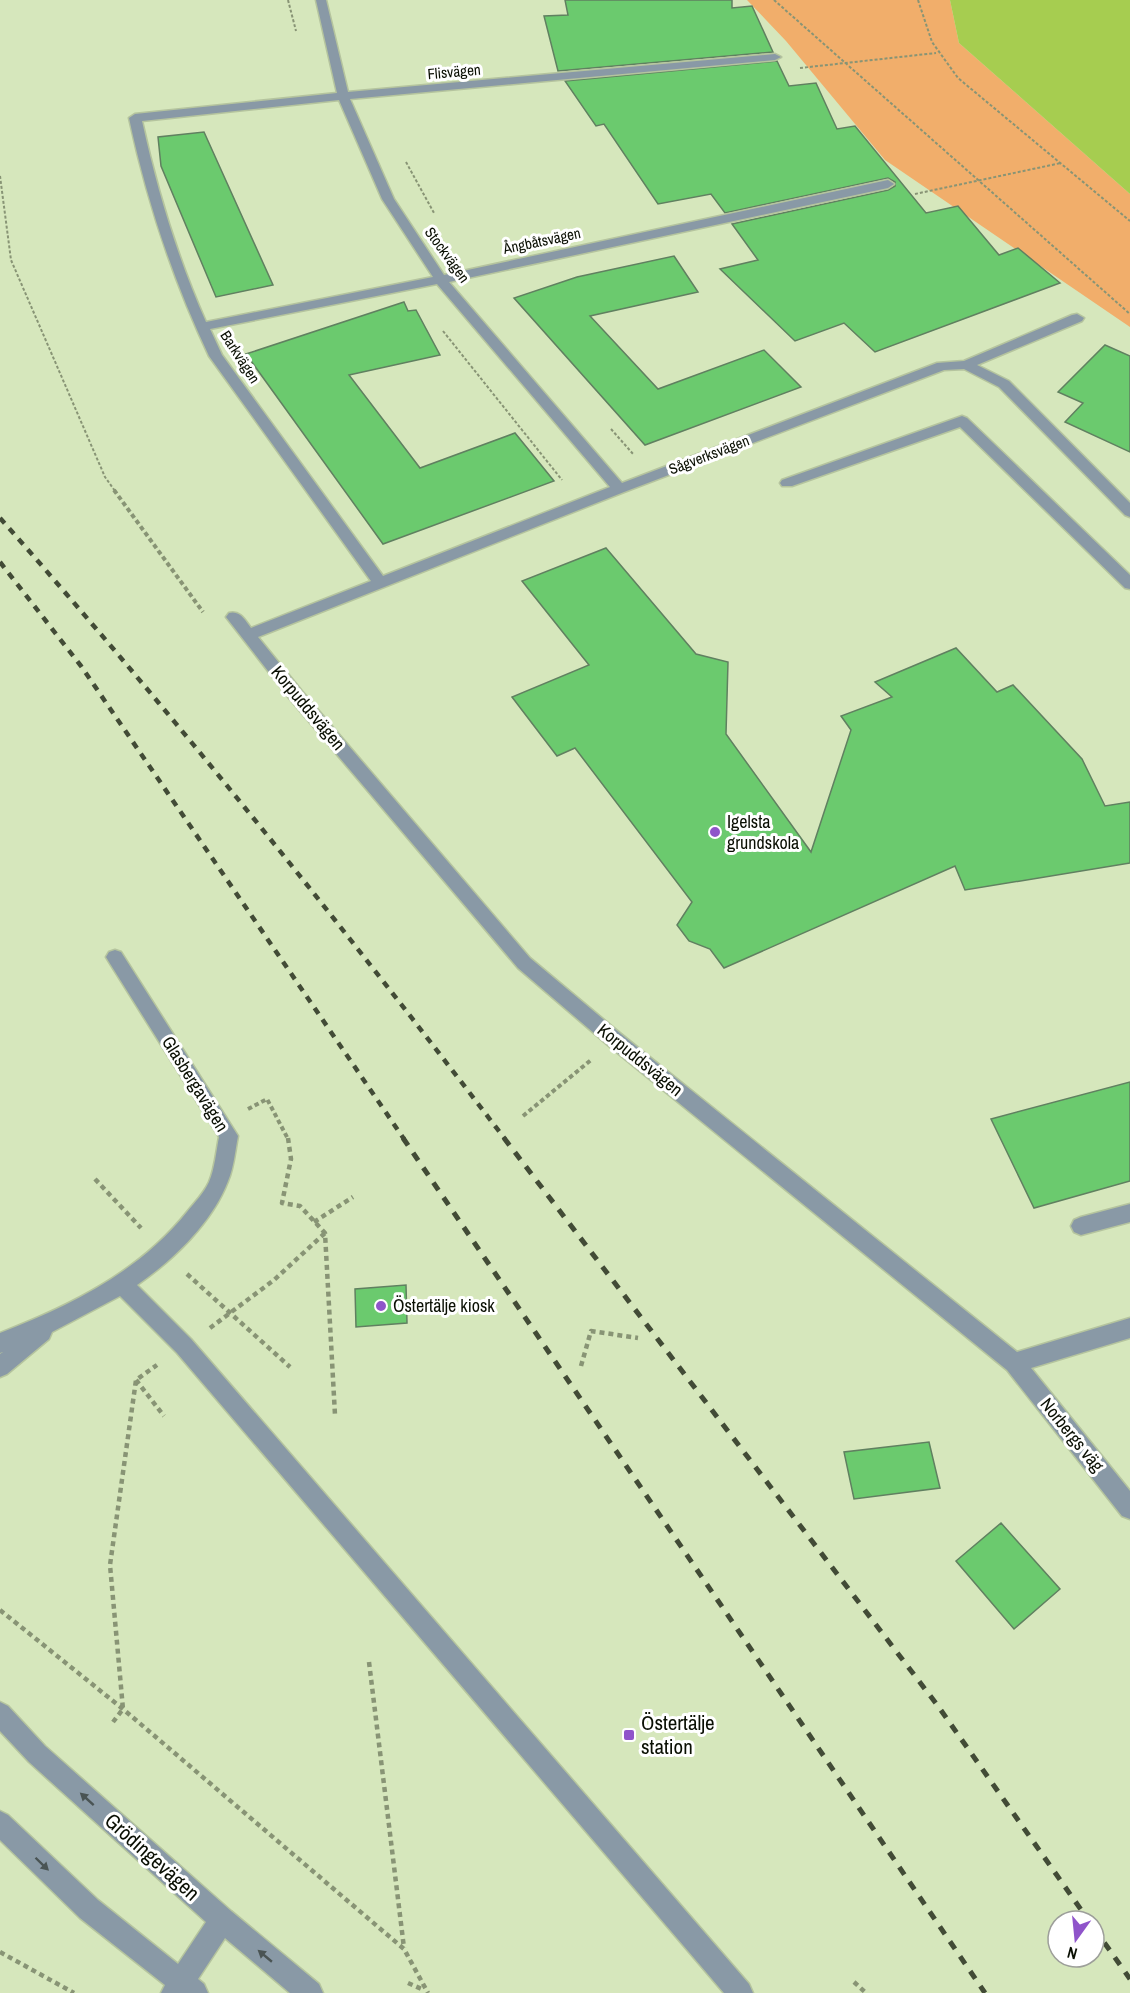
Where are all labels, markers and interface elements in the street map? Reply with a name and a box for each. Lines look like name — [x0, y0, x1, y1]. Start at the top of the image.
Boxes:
street label: Flisvägen — [426, 59, 481, 84]
street label: Ångbåtsvägen — [500, 222, 583, 259]
street label: Stockvägen — [420, 223, 475, 287]
street label: Barkvägen — [216, 326, 265, 387]
street label: Sågverksvägen — [665, 430, 752, 480]
street label: Korpuddsvägen — [266, 660, 351, 755]
place label: Igelsta grundskola — [727, 809, 799, 855]
marker: Igelsta grundskola — [708, 825, 722, 839]
street label: Korpuddsvägen — [592, 1017, 688, 1102]
street label: Glasbergavägen — [156, 1031, 235, 1136]
place label: Östertälje kiosk — [393, 1293, 495, 1318]
marker: Östertälje kiosk — [374, 1299, 388, 1313]
street label: Norbergs väg — [1035, 1392, 1110, 1478]
place label: Östertälje station — [641, 1708, 715, 1761]
marker: Östertälje station — [622, 1728, 636, 1742]
one-way arrow — [80, 1792, 95, 1806]
street label: Grödingevägen — [99, 1806, 206, 1907]
one-way arrow — [35, 1856, 49, 1870]
north arrow — [1046, 1909, 1106, 1969]
text: N — [1065, 1942, 1080, 1965]
one-way arrow — [257, 1949, 273, 1962]

